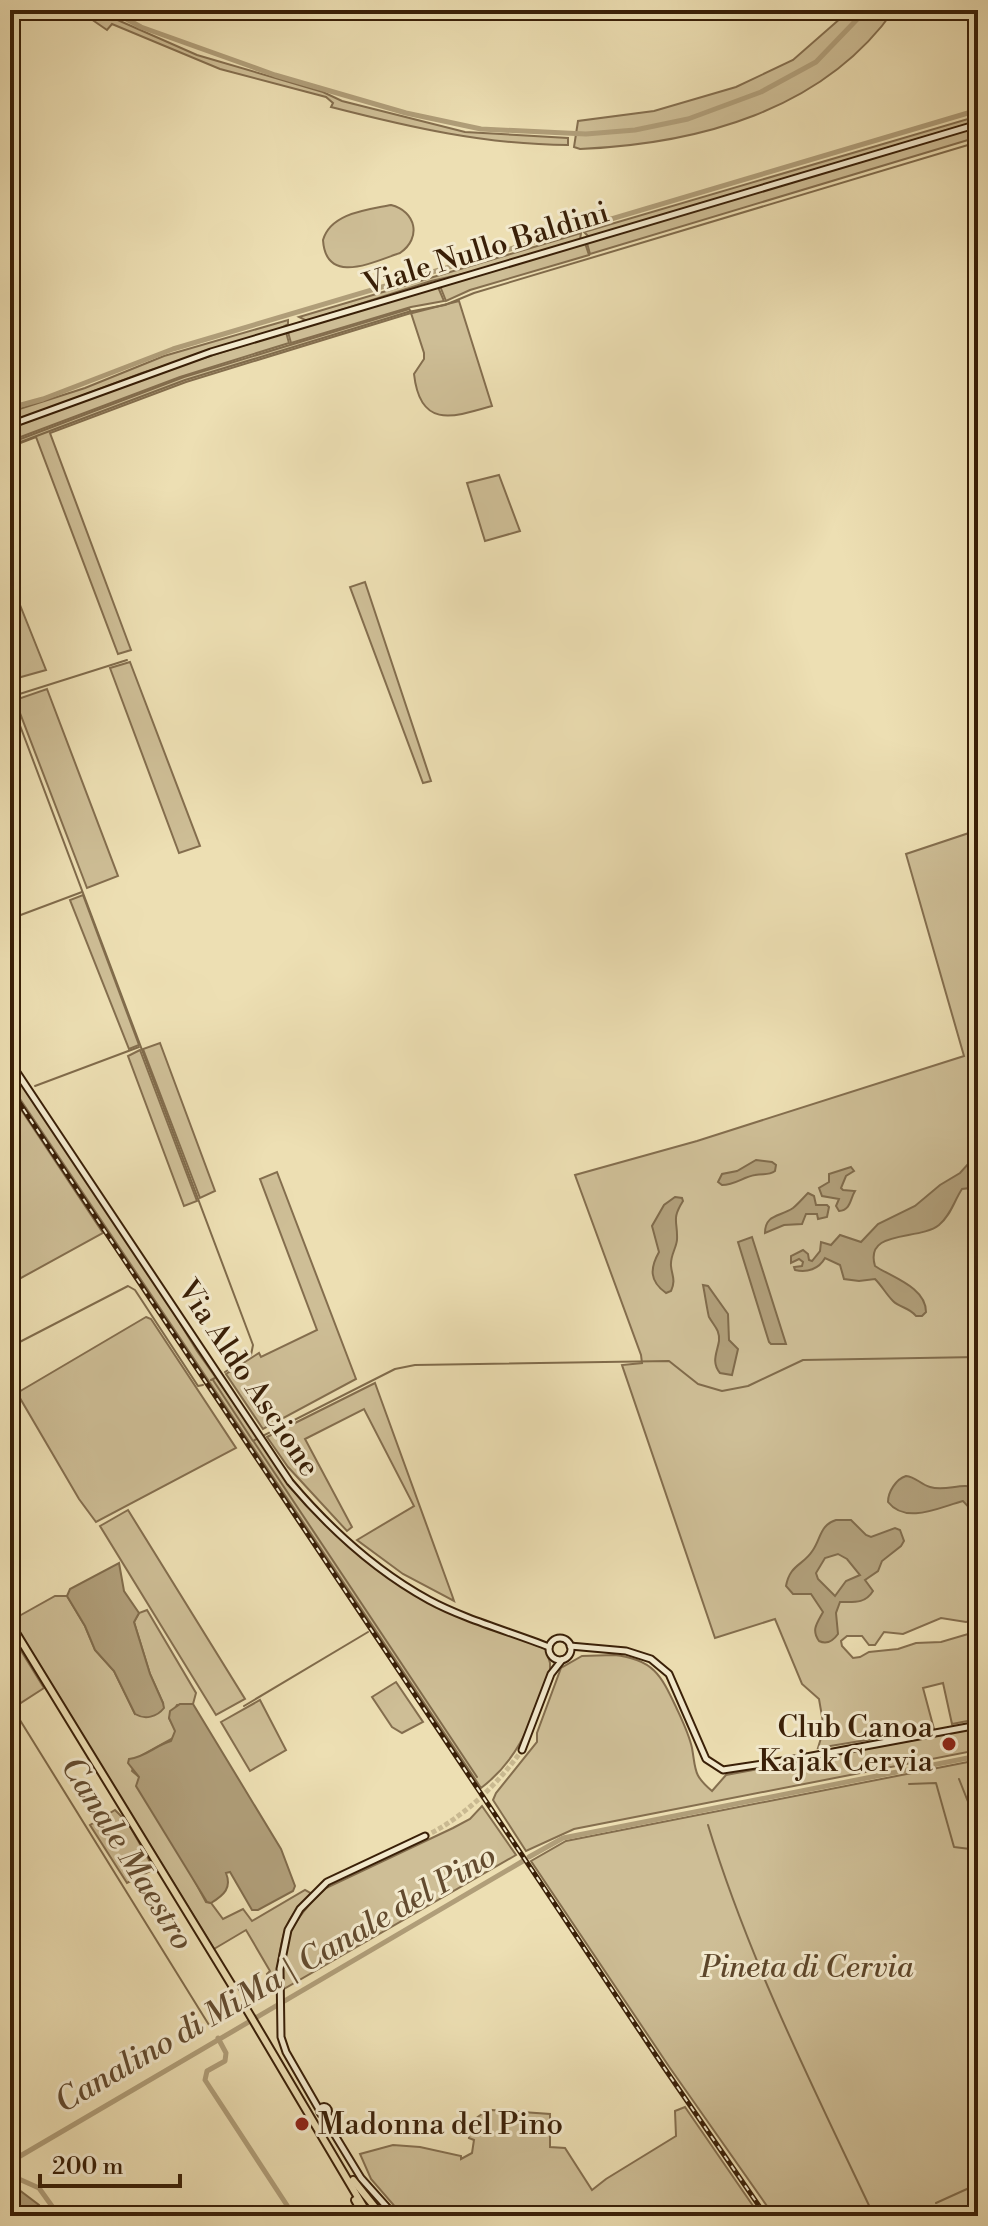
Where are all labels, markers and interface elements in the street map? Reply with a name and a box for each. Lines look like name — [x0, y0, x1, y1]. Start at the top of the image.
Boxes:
street label: Viale Nullo Baldini — [358, 194, 614, 305]
street label: Via Aldo Ascione — [168, 1272, 328, 1484]
place label: Club Canoa Kajak Cervia — [758, 1709, 934, 1781]
marker: Club Canoa Kajak Cervia — [940, 1735, 958, 1753]
water label: Canale Maestro — [52, 1750, 202, 1957]
water label: Canalino di MiMa | Canale del Pino — [48, 1836, 503, 2122]
park label: Pineta di Cervia — [700, 1949, 914, 1987]
place label: Madonna del Pino — [318, 2106, 563, 2144]
marker: Madonna del Pino — [293, 2115, 311, 2133]
scale bar — [40, 2138, 180, 2188]
text: 200 m — [52, 2152, 123, 2182]

